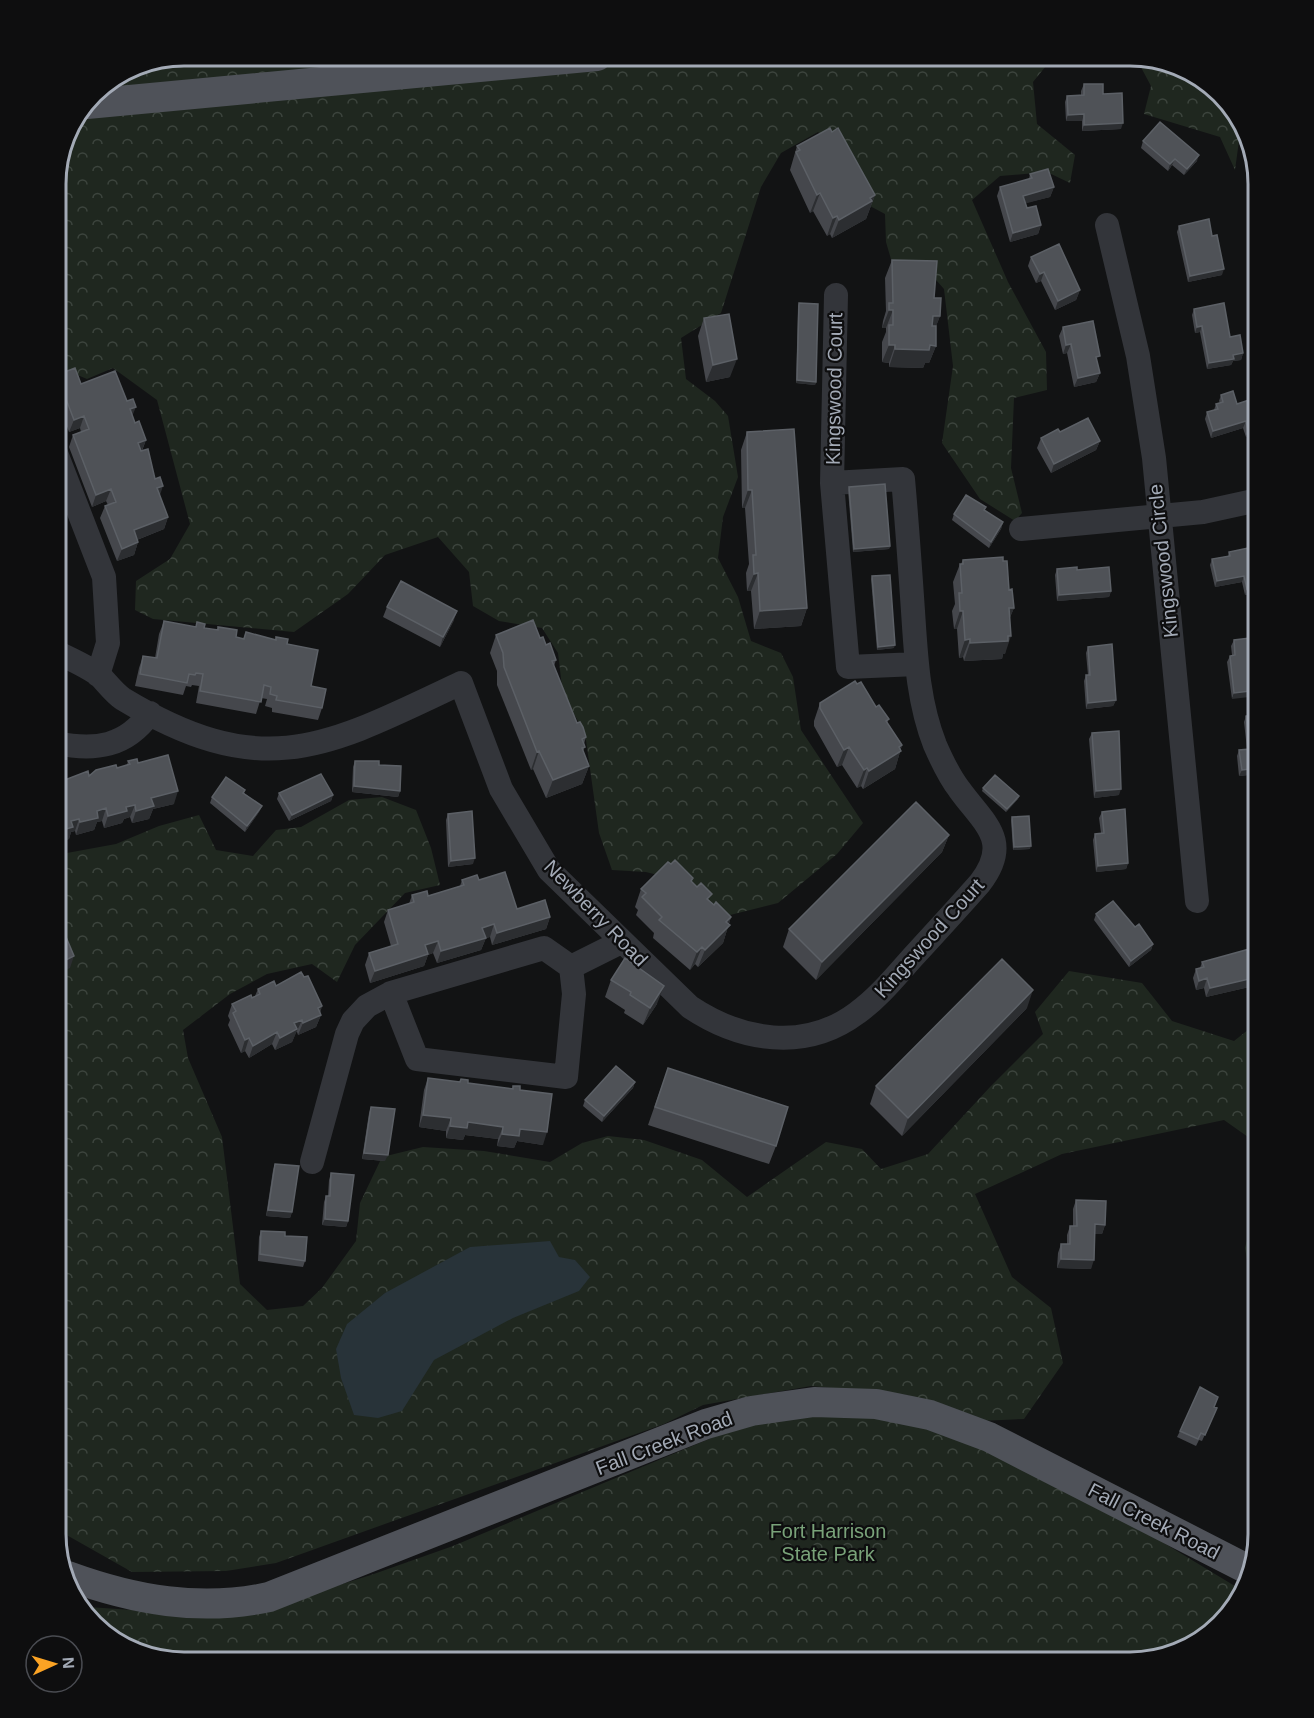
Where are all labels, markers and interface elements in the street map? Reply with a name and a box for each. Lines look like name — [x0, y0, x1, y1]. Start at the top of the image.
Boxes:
street label: Kingswood Court — [822, 312, 846, 465]
street label: Kingswood Circle — [1144, 483, 1182, 639]
street label: Newberry Road — [540, 855, 652, 971]
street label: Kingswood Court — [870, 874, 988, 1002]
street label: Fall Creek Road — [593, 1407, 735, 1479]
street label: Fall Creek Road — [1085, 1478, 1223, 1564]
park label: Fort Harrison State Park — [770, 1520, 886, 1565]
north arrow — [24, 1634, 84, 1694]
text: N — [60, 1657, 77, 1669]

